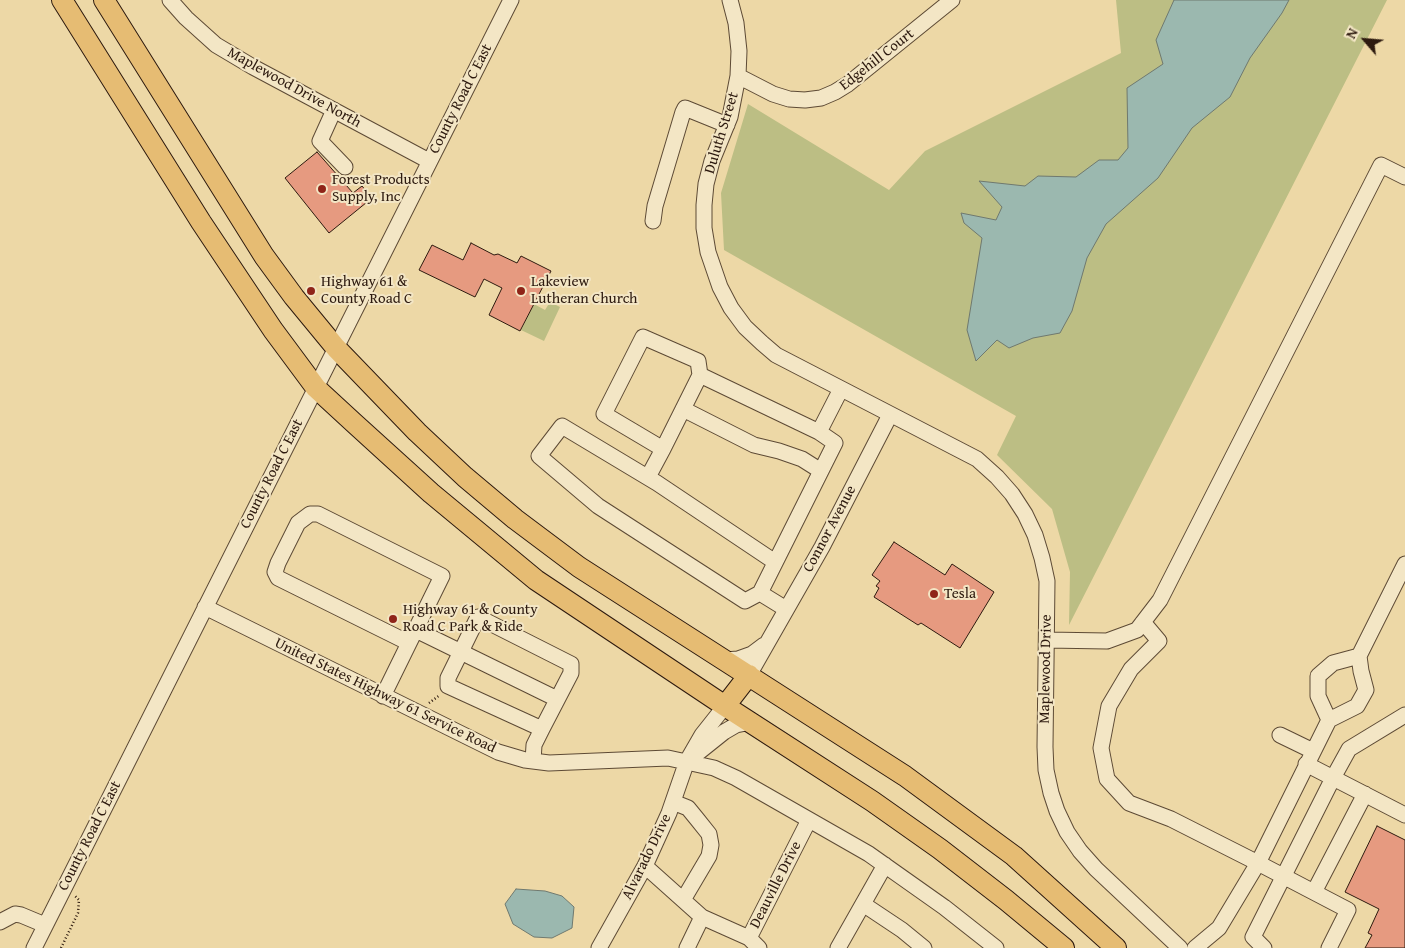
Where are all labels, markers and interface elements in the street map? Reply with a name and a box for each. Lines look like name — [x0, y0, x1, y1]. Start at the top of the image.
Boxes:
north arrow — [1340, 15, 1390, 65]
text: N — [1341, 24, 1363, 42]
street label: Edgehill Court — [836, 25, 918, 95]
street label: County Road C East — [426, 41, 496, 157]
street label: Maplewood Drive North — [224, 44, 364, 132]
street label: Duluth Street — [701, 90, 743, 176]
place label: Forest Products Supply, Inc — [332, 171, 430, 206]
marker: Forest Products Supply, Inc — [316, 183, 328, 195]
place label: Highway 61 & County Road C — [321, 273, 412, 308]
place label: Lakeview Lutheran Church — [531, 273, 638, 308]
marker: Highway 61 & County Road C — [305, 285, 317, 297]
marker: Lakeview Lutheran Church — [515, 285, 527, 297]
street label: County Road C East — [237, 416, 307, 532]
street label: Connor Avenue — [800, 482, 860, 576]
place label: Tesla — [944, 585, 976, 603]
marker: Tesla — [928, 588, 940, 600]
place label: Highway 61 & County Road C Park & Ride — [403, 601, 538, 636]
marker: Highway 61 & County Road C Park & Ride — [387, 613, 399, 625]
street label: Maplewood Drive — [1036, 614, 1056, 724]
street label: United States Highway 61 Service Road — [271, 634, 499, 758]
street label: County Road C East — [55, 778, 125, 894]
street label: Alvarado Drive — [618, 811, 676, 903]
street label: Deauville Drive — [746, 838, 806, 932]

